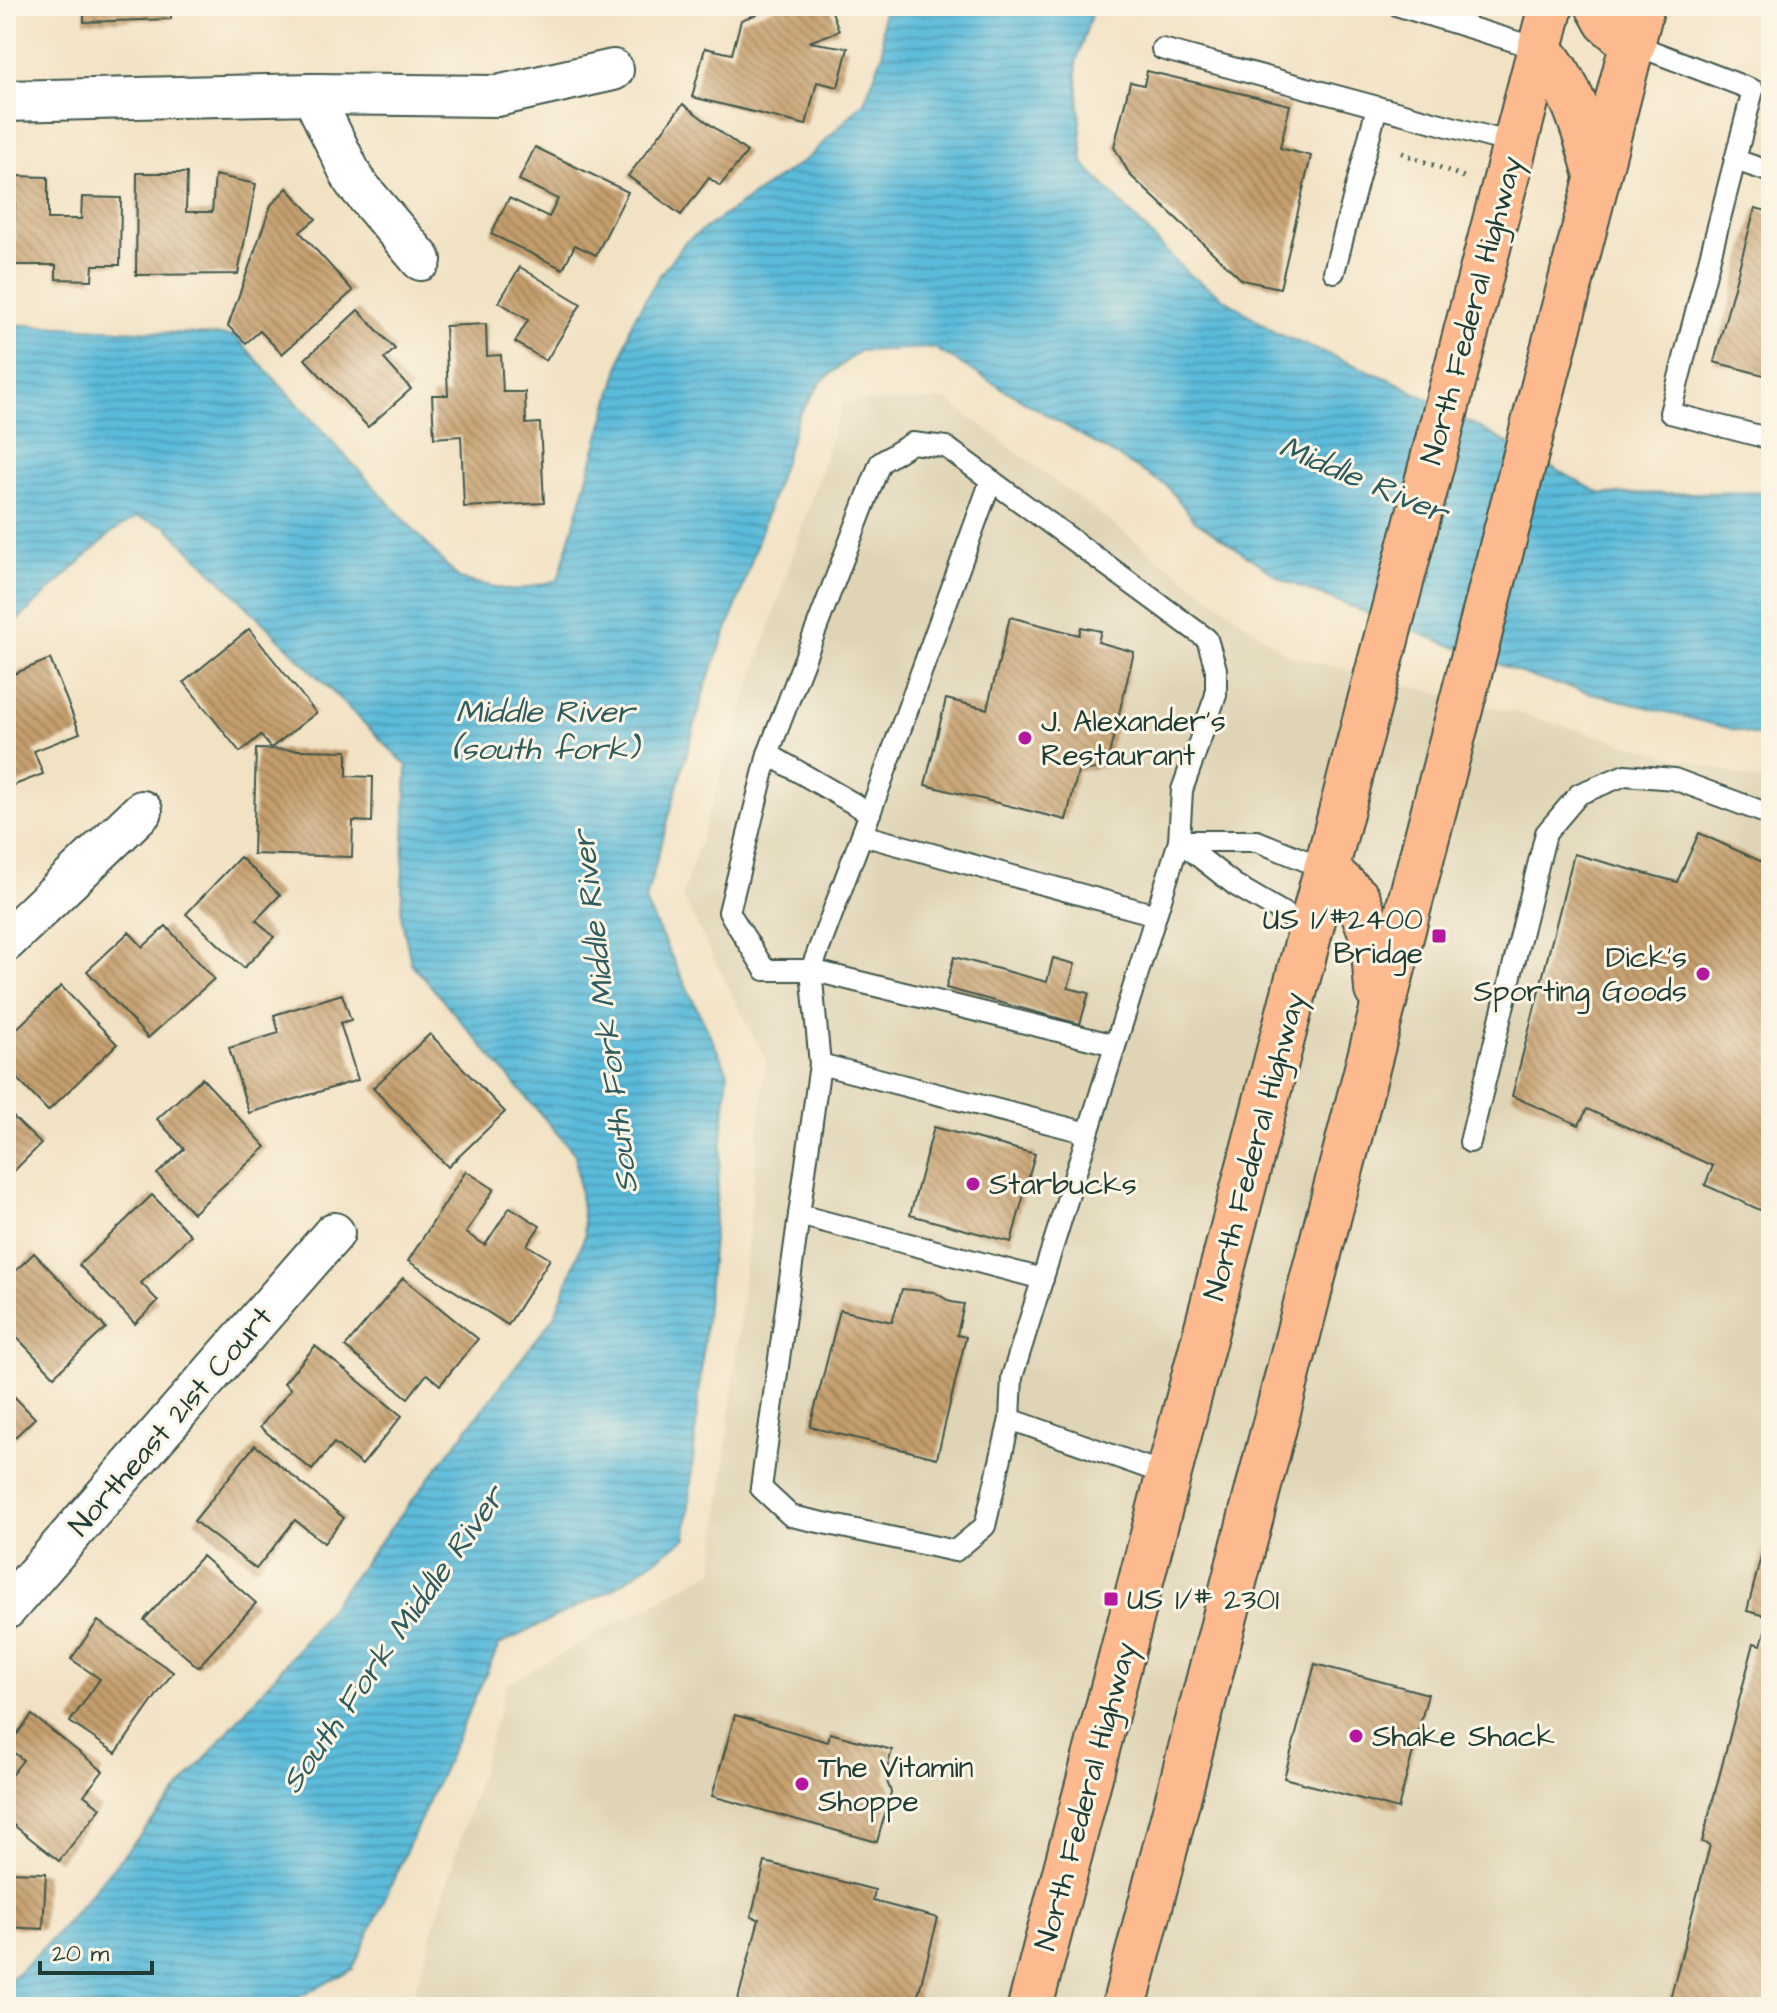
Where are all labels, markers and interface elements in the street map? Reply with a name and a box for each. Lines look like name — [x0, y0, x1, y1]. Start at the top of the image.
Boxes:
street label: North Federal Highway — [1411, 152, 1534, 469]
water label: Middle River — [1272, 425, 1457, 537]
water label: Middle River (south fork) — [452, 690, 641, 772]
place label: J. Alexander's Restaurant — [1041, 701, 1226, 777]
marker: J. Alexander's Restaurant — [1016, 729, 1034, 747]
water label: South Fork Middle River — [560, 825, 650, 1196]
place label: US 1/#2400 Bridge — [1263, 899, 1423, 976]
marker: US 1/#2400 Bridge — [1430, 927, 1448, 945]
place label: Dick's Sporting Goods — [1473, 937, 1687, 1014]
marker: Dick's Sporting Goods — [1694, 965, 1712, 983]
street label: North Federal Highway — [1194, 988, 1317, 1305]
place label: Starbucks — [989, 1164, 1137, 1206]
marker: Starbucks — [964, 1175, 982, 1193]
street label: Northeast 21st Court — [59, 1298, 282, 1546]
water label: South Fork Middle River — [270, 1475, 518, 1802]
place label: US 1/# 2301 — [1127, 1579, 1279, 1621]
marker: US 1/# 2301 — [1102, 1590, 1120, 1608]
street label: North Federal Highway — [1025, 1638, 1148, 1955]
place label: Shake Shack — [1372, 1716, 1555, 1758]
marker: Shake Shack — [1347, 1727, 1365, 1745]
place label: The Vitamin Shoppe — [818, 1747, 973, 1823]
marker: The Vitamin Shoppe — [793, 1775, 811, 1793]
scale bar — [40, 1925, 152, 1975]
text: 20 m — [52, 1937, 109, 1971]

